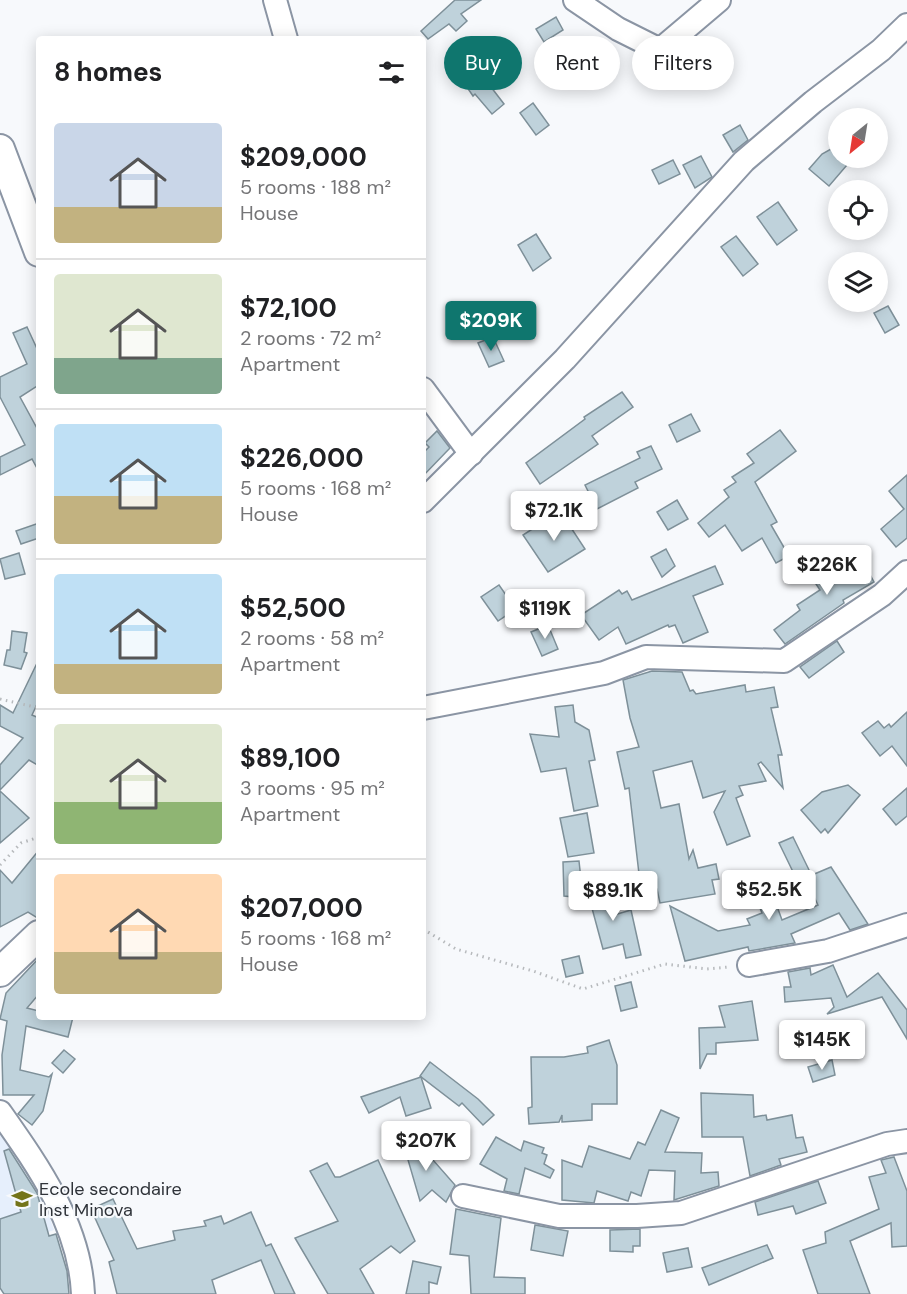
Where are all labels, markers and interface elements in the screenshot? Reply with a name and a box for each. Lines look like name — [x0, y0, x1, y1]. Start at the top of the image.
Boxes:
chip: Buy — [444, 36, 522, 90]
chip: Rent — [534, 36, 620, 90]
chip: Filters — [632, 36, 734, 90]
text: 8 homes — [54, 55, 162, 89]
icon: filters — [375, 56, 408, 89]
north arrow — [828, 108, 888, 168]
map controls — [828, 108, 888, 312]
text: $209,000 — [240, 140, 367, 174]
icon: home — [102, 147, 174, 219]
text: 5 rooms · 188 m² — [240, 174, 391, 200]
button: locate — [828, 180, 888, 240]
text: House — [240, 200, 298, 226]
button: layers — [828, 252, 888, 312]
text: $72,100 — [240, 291, 337, 325]
icon: home — [102, 298, 174, 370]
pin: $209K — [449, 301, 533, 352]
text: $209K — [459, 307, 523, 333]
text: 2 rooms · 72 m² — [240, 325, 381, 351]
text: Apartment — [240, 351, 340, 377]
text: $226,000 — [240, 441, 364, 475]
icon: home — [102, 448, 174, 520]
text: 5 rooms · 168 m² — [240, 475, 391, 501]
pin: $72.1K — [505, 491, 603, 542]
text: $72.1K — [525, 497, 583, 523]
text: House — [240, 501, 298, 527]
pin: $226K — [785, 545, 869, 596]
text: $226K — [797, 551, 857, 577]
pin: $119K — [503, 589, 587, 640]
text: $52,500 — [240, 591, 346, 625]
text: $119K — [519, 595, 571, 621]
icon: home — [102, 598, 174, 670]
text: 2 rooms · 58 m² — [240, 625, 384, 651]
text: Apartment — [240, 651, 340, 677]
text: $89,100 — [240, 741, 341, 775]
icon: home — [102, 748, 174, 820]
text: 3 rooms · 95 m² — [240, 775, 385, 801]
text: Apartment — [240, 801, 340, 827]
pin: $52.5K — [720, 870, 818, 921]
pin: $89.1K — [564, 871, 662, 922]
text: $52.5K — [736, 876, 802, 902]
text: $89.1K — [582, 877, 644, 903]
text: $207,000 — [240, 891, 363, 925]
icon: home — [102, 898, 174, 970]
text: 5 rooms · 168 m² — [240, 925, 391, 951]
text: House — [240, 951, 298, 977]
pin: $145K — [780, 1020, 864, 1071]
text: $145K — [793, 1026, 851, 1052]
pin: $207K — [384, 1121, 468, 1172]
text: $207K — [395, 1127, 457, 1153]
place label: Ecole secondaire Inst Minova — [39, 1177, 182, 1222]
school or university icon: Ecole secondaire Inst Minova — [10, 1187, 34, 1211]

